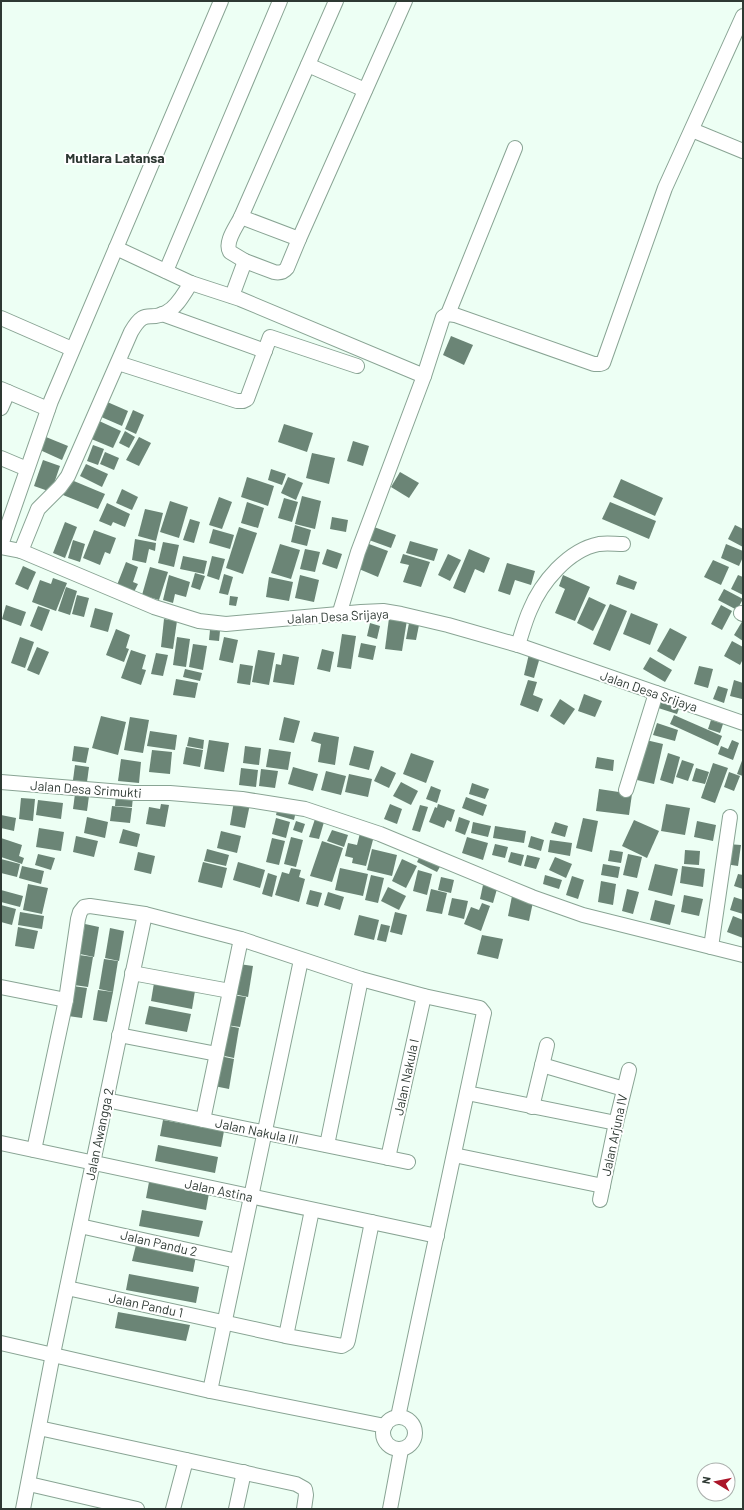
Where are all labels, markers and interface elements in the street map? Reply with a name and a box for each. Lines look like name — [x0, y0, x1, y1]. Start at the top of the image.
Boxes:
district label: Mutiara Latansa — [65, 149, 165, 166]
street label: Jalan Desa Srijaya — [287, 605, 389, 627]
street label: Jalan Desa Srijaya — [598, 667, 700, 715]
street label: Jalan Desa Srimukti — [30, 777, 142, 801]
street label: Jalan Nakula I — [390, 1037, 422, 1117]
street label: Jalan Awangga 2 — [81, 1086, 117, 1182]
street label: Jalan Arjuna IV — [598, 1092, 631, 1177]
street label: Jalan Nakula III — [214, 1114, 300, 1148]
street label: Jalan Astina — [183, 1175, 255, 1205]
street label: Jalan Pandu 2 — [119, 1226, 199, 1260]
street label: Jalan Pandu 1 — [107, 1289, 185, 1321]
north arrow — [696, 1462, 736, 1502]
text: N — [699, 1475, 713, 1485]

